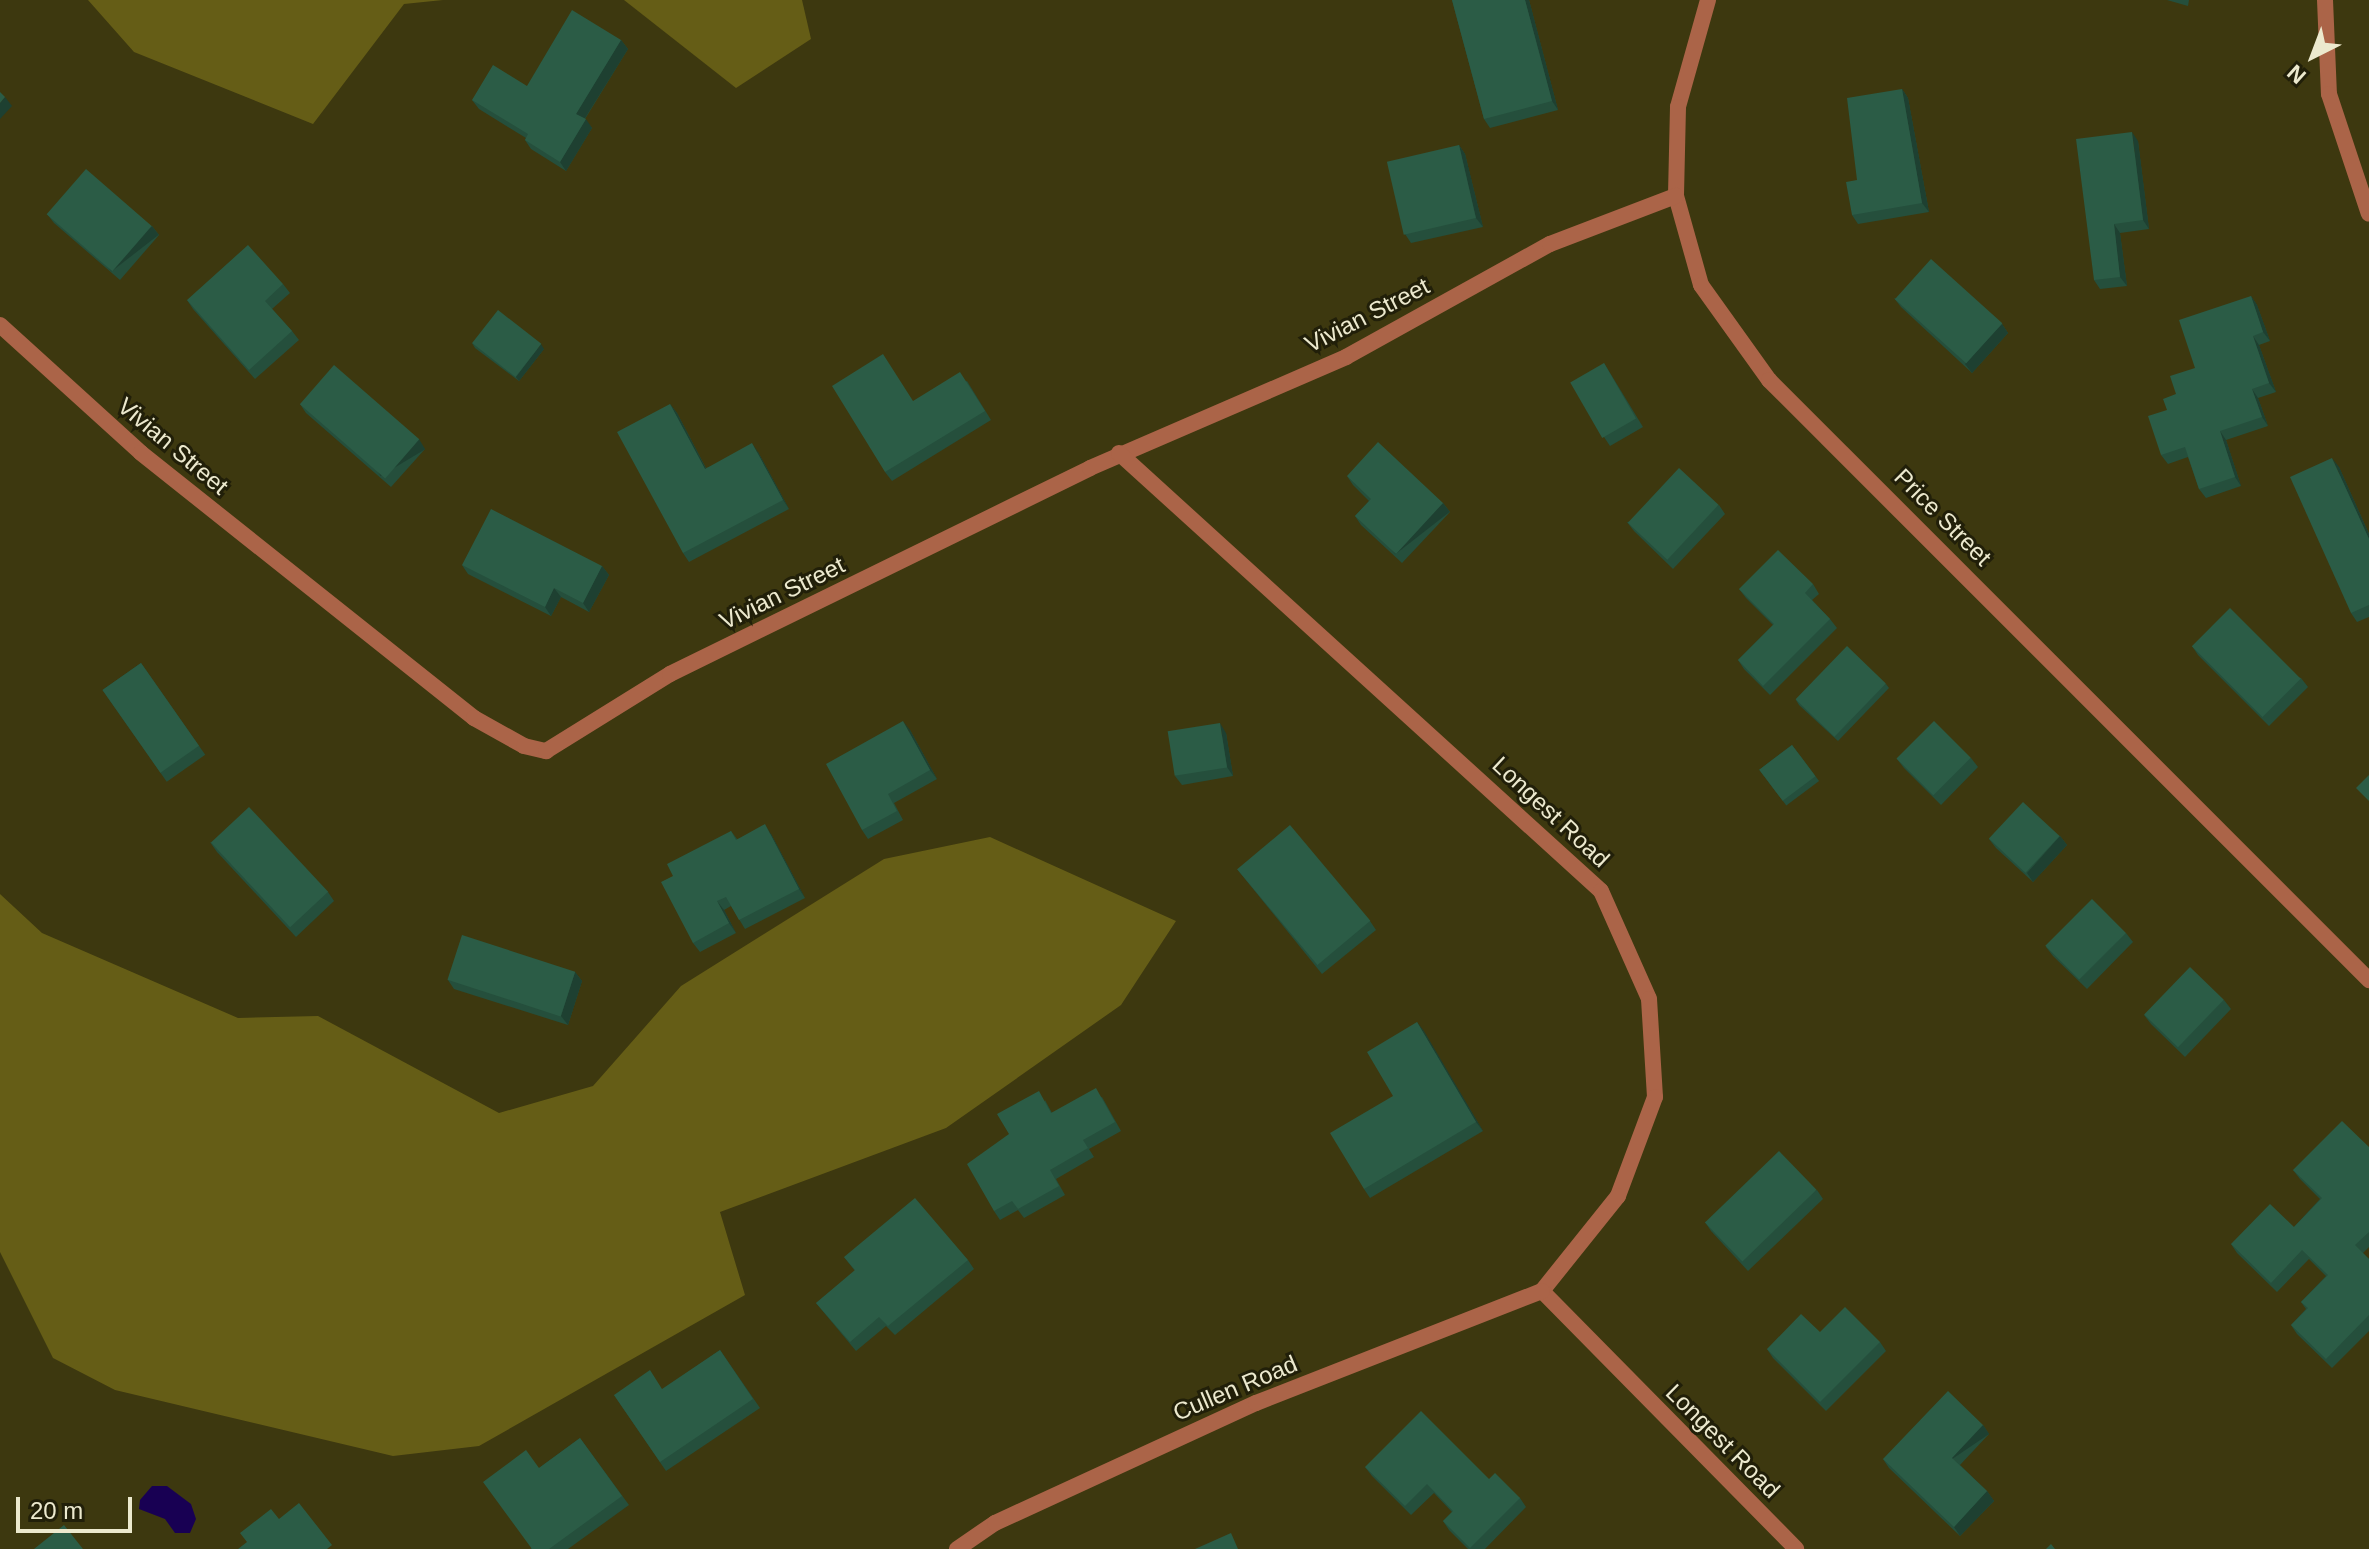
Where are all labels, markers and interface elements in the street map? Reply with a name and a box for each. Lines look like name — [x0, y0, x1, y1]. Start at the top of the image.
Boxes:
north arrow — [2273, 16, 2353, 96]
text: N — [2282, 60, 2311, 89]
street label: Vivian Street — [1300, 271, 1434, 359]
street label: Vivian Street — [112, 391, 234, 501]
street label: Price Street — [1888, 462, 1998, 572]
street label: Vivian Street — [715, 550, 849, 636]
street label: Longest Road — [1487, 751, 1615, 873]
street label: Cullen Road — [1169, 1349, 1301, 1427]
street label: Longest Road — [1660, 1378, 1786, 1504]
scale bar — [20, 1481, 136, 1531]
text: 20 m — [30, 1497, 83, 1524]

